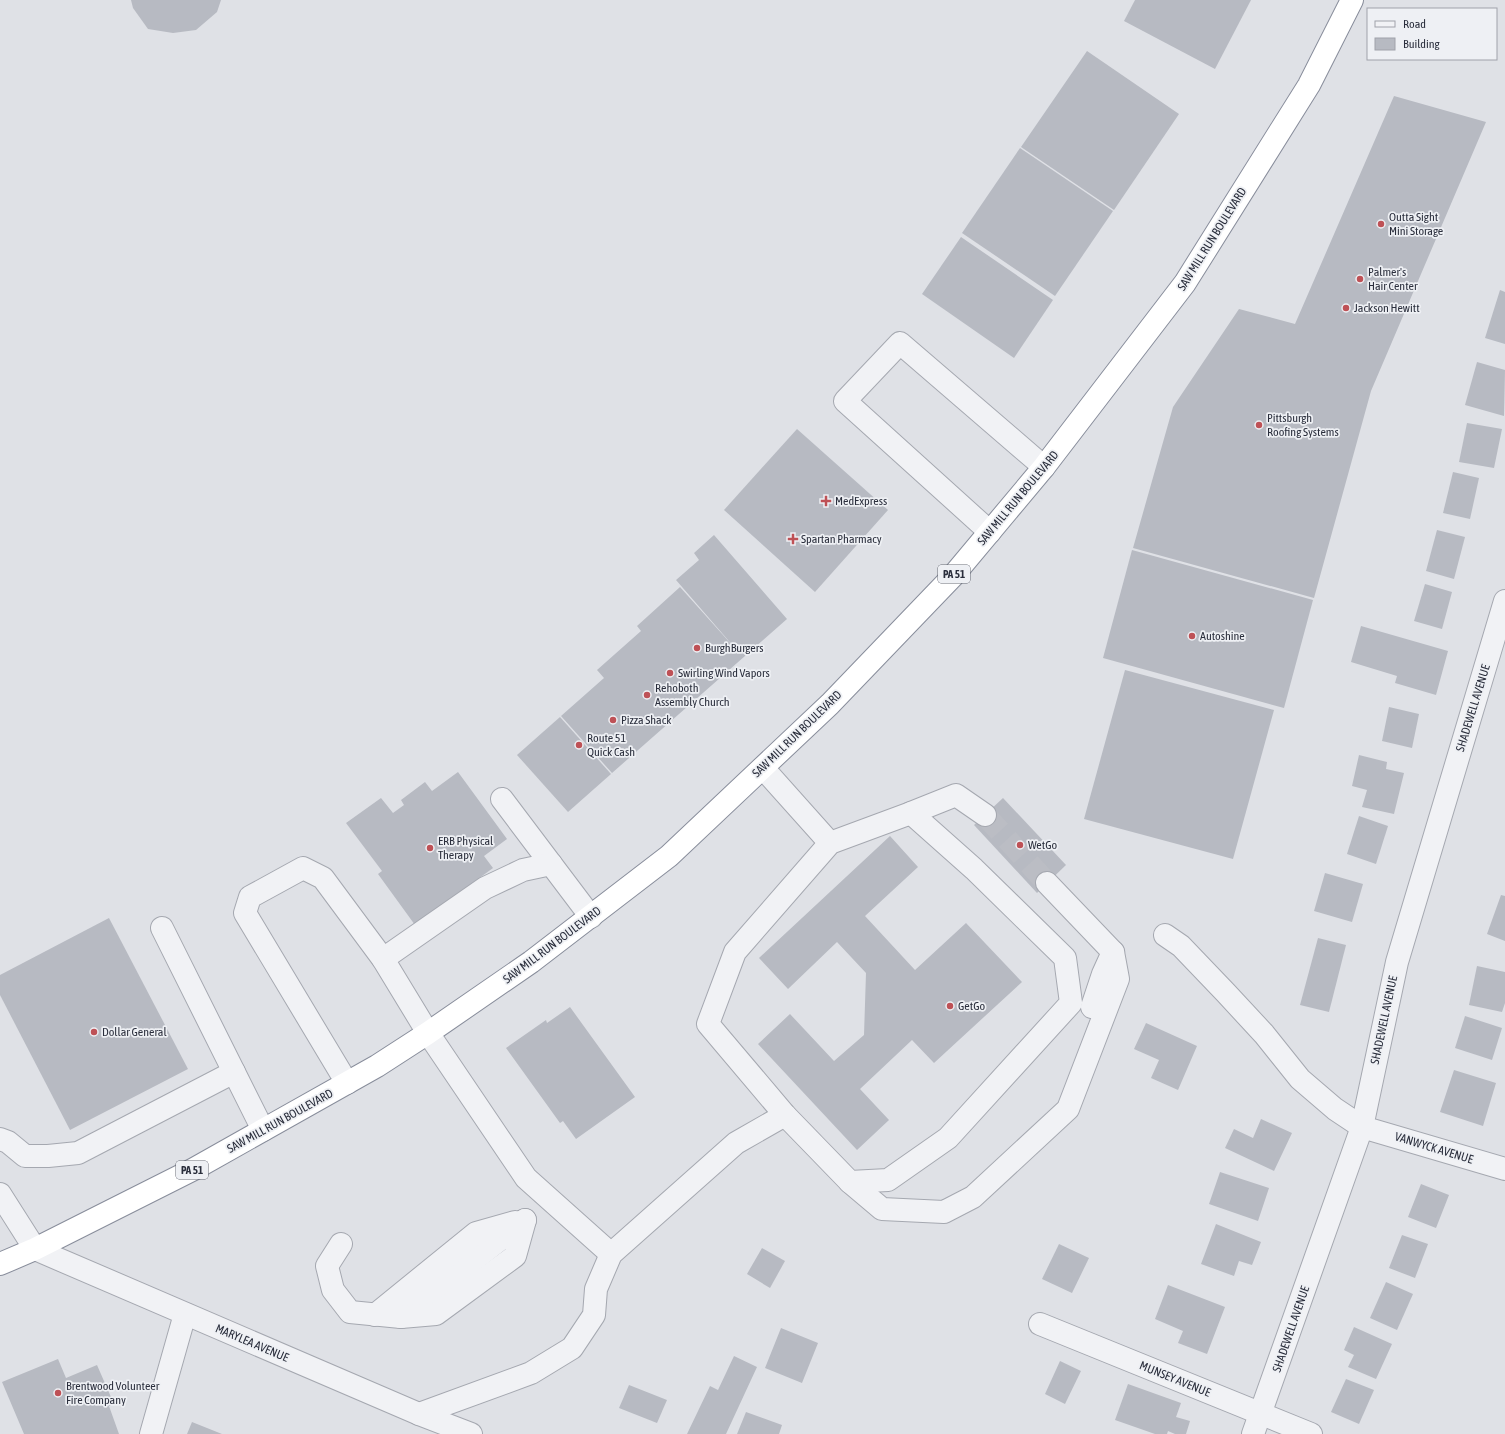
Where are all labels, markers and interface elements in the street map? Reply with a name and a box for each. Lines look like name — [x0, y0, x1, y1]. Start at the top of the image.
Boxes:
legend — [1367, 8, 1497, 60]
text: Road — [1403, 17, 1426, 31]
text: Building — [1403, 37, 1441, 51]
street label: SAW MILL RUN BOULEVARD — [1175, 185, 1250, 293]
place label: Outta Sight Mini Storage — [1389, 210, 1443, 238]
marker: Outta Sight Mini Storage — [1376, 219, 1386, 229]
place label: Palmer's Hair Center — [1368, 265, 1418, 293]
marker: Palmer's Hair Center — [1355, 274, 1365, 284]
place label: Jackson Hewitt — [1354, 301, 1420, 315]
marker: Jackson Hewitt — [1341, 303, 1351, 313]
place label: Pittsburgh Roofing Systems — [1267, 411, 1339, 439]
marker: Pittsburgh Roofing Systems — [1254, 420, 1264, 430]
street label: SAW MILL RUN BOULEVARD — [975, 448, 1062, 548]
place label: MedExpress — [835, 494, 887, 508]
marker: MedExpress — [820, 495, 832, 507]
place label: Spartan Pharmacy — [801, 532, 882, 546]
marker: Spartan Pharmacy — [788, 534, 798, 544]
road number: PA 51 — [938, 565, 970, 583]
place label: Autoshine — [1200, 629, 1245, 643]
marker: Autoshine — [1187, 631, 1197, 641]
place label: BurghBurgers — [705, 641, 763, 655]
marker: BurghBurgers — [692, 643, 702, 653]
street label: SHADEWELL AVENUE — [1453, 663, 1493, 753]
place label: Swirling Wind Vapors — [678, 666, 770, 680]
marker: Swirling Wind Vapors — [665, 668, 675, 678]
place label: Rehoboth Assembly Church — [655, 681, 730, 709]
street label: SAW MILL RUN BOULEVARD — [749, 688, 845, 780]
marker: Rehoboth Assembly Church — [642, 690, 652, 700]
place label: Pizza Shack — [621, 713, 672, 727]
marker: Pizza Shack — [608, 715, 618, 725]
place label: Route 51 Quick Cash — [587, 731, 635, 759]
marker: Route 51 Quick Cash — [574, 740, 584, 750]
place label: ERB Physical Therapy — [438, 834, 494, 862]
place label: WetGo — [1028, 838, 1058, 852]
marker: WetGo — [1015, 840, 1025, 850]
marker: ERB Physical Therapy — [425, 843, 435, 853]
street label: SAW MILL RUN BOULEVARD — [500, 904, 604, 986]
street label: SHADEWELL AVENUE — [1368, 974, 1400, 1066]
place label: GetGo — [958, 999, 986, 1013]
marker: GetGo — [945, 1001, 955, 1011]
place label: Dollar General — [102, 1025, 167, 1039]
marker: Dollar General — [89, 1027, 99, 1037]
street label: SAW MILL RUN BOULEVARD — [225, 1086, 336, 1156]
street label: VANWYCK AVENUE — [1393, 1129, 1475, 1167]
road number: PA 51 — [176, 1161, 208, 1179]
street label: SHADEWELL AVENUE — [1270, 1284, 1312, 1374]
street label: MARYLEA AVENUE — [213, 1321, 291, 1365]
street label: MUNSEY AVENUE — [1137, 1358, 1213, 1400]
place label: Brentwood Volunteer Fire Company — [66, 1379, 160, 1407]
marker: Brentwood Volunteer Fire Company — [53, 1388, 63, 1398]

